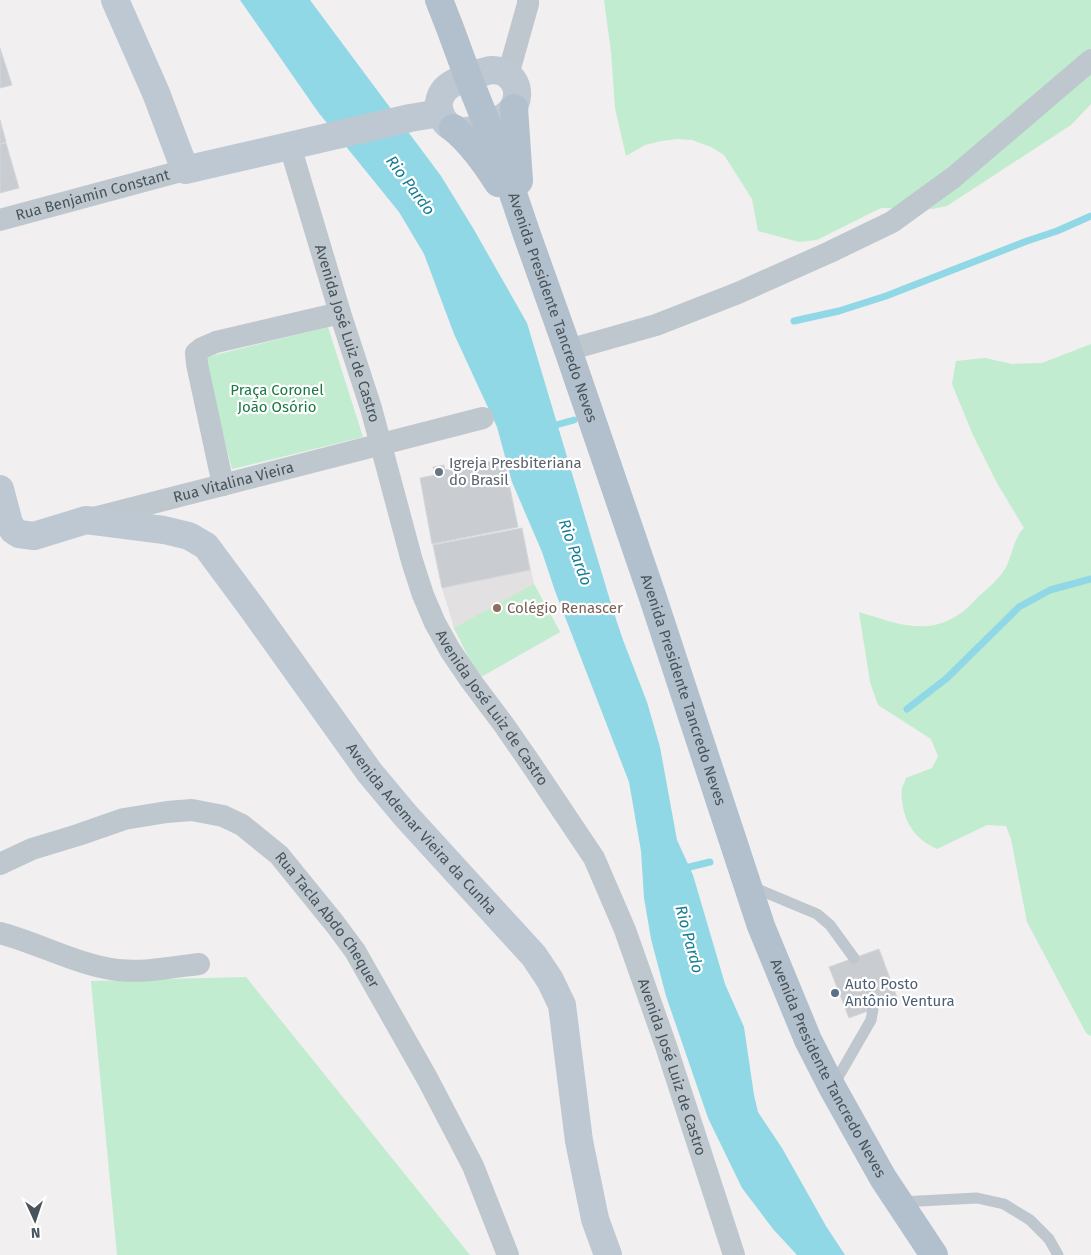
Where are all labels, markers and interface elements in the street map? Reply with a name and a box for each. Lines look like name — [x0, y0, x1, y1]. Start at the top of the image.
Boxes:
water label: Rio Pardo — [382, 152, 439, 219]
street label: Rua Benjamin Constant — [14, 165, 172, 224]
street label: Avenida Presidente Tancredo Neves — [504, 190, 601, 425]
street label: Avenida José Luiz de Castro — [311, 242, 383, 424]
park label: Praça Coronel João Osório — [230, 381, 324, 416]
place label: Igreja Presbiteriana do Brasil — [449, 454, 582, 489]
street label: Rua Vitalina Vieira — [171, 458, 296, 506]
marker: Igreja Presbiteriana do Brasil — [433, 466, 445, 478]
water label: Rio Pardo — [555, 516, 596, 588]
street label: Avenida Presidente Tancredo Neves — [637, 572, 730, 808]
place label: Colégio Renascer — [507, 599, 623, 617]
marker: Colégio Renascer — [491, 602, 503, 614]
street label: Avenida José Luiz de Castro — [432, 627, 552, 789]
street label: Avenida Ademar Vieira da Cunha — [343, 740, 501, 918]
street label: Rua Tacla Abdo Chequer — [271, 848, 383, 991]
water label: Rio Pardo — [671, 903, 708, 975]
street label: Avenida Presidente Tancredo Neves — [767, 956, 890, 1181]
place label: Auto Posto Antônio Ventura — [845, 975, 955, 1010]
street label: Avenida José Luiz de Castro — [634, 976, 710, 1158]
marker: Auto Posto Antônio Ventura — [829, 987, 841, 999]
north arrow — [10, 1195, 60, 1245]
text: N — [31, 1224, 41, 1241]

